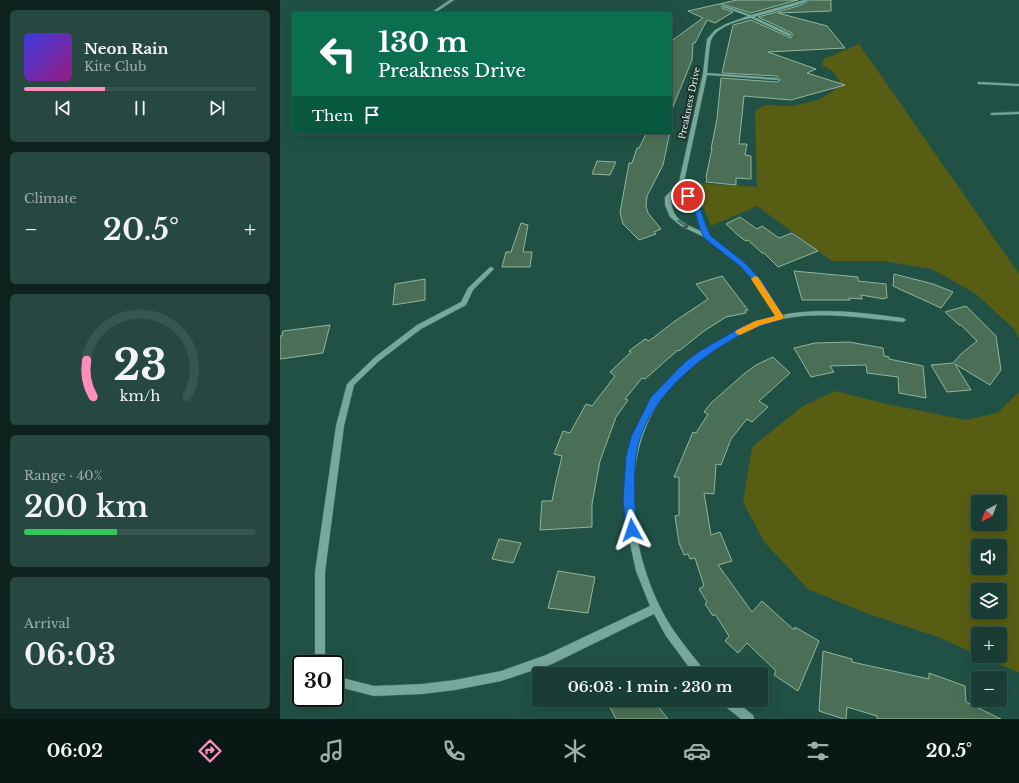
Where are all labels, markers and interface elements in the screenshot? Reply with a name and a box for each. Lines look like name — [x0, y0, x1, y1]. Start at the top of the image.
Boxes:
text: 130 m — [378, 25, 468, 60]
icon: left — [312, 28, 364, 80]
text: Neon Rain — [84, 39, 168, 58]
text: Kite Club — [84, 58, 147, 75]
text: Preakness Drive — [378, 60, 526, 82]
street label: Preakness Drive — [676, 66, 702, 140]
icon: previous — [52, 97, 74, 119]
icon: pause — [129, 97, 151, 119]
icon: next — [206, 97, 228, 119]
icon: arrive — [361, 104, 383, 126]
text: Then — [312, 106, 353, 125]
pin — [671, 179, 705, 213]
icon: arrive — [677, 185, 699, 207]
text: Climate — [24, 190, 77, 207]
text: 20.5° — [103, 211, 179, 248]
text: − — [24, 216, 38, 243]
text: + — [244, 216, 256, 243]
one-way arrow — [678, 220, 689, 228]
text: 23 — [113, 340, 167, 391]
text: km/h — [120, 387, 160, 405]
text: Range · 40% — [24, 467, 102, 484]
text: 200 km — [24, 488, 148, 525]
north arrow — [971, 495, 1007, 531]
map controls — [971, 495, 1007, 707]
position arrow — [611, 509, 653, 551]
button: sound — [971, 539, 1007, 575]
button: layers — [971, 583, 1007, 619]
text: Arrival — [24, 615, 70, 632]
button: + — [971, 627, 1007, 663]
text: 06:03 — [24, 636, 116, 673]
speed limit sign: 30 — [292, 655, 344, 707]
button: − — [971, 671, 1007, 707]
text: 06:03 · 1 min · 230 m — [568, 677, 732, 696]
icon: directions — [196, 737, 224, 765]
icon: music — [318, 737, 346, 765]
icon: phone — [440, 737, 468, 765]
icon: climate — [561, 737, 589, 765]
icon: car — [683, 737, 711, 765]
icon: filters — [804, 737, 832, 765]
text: 06:02 — [47, 740, 103, 762]
text: 20.5° — [926, 740, 972, 762]

